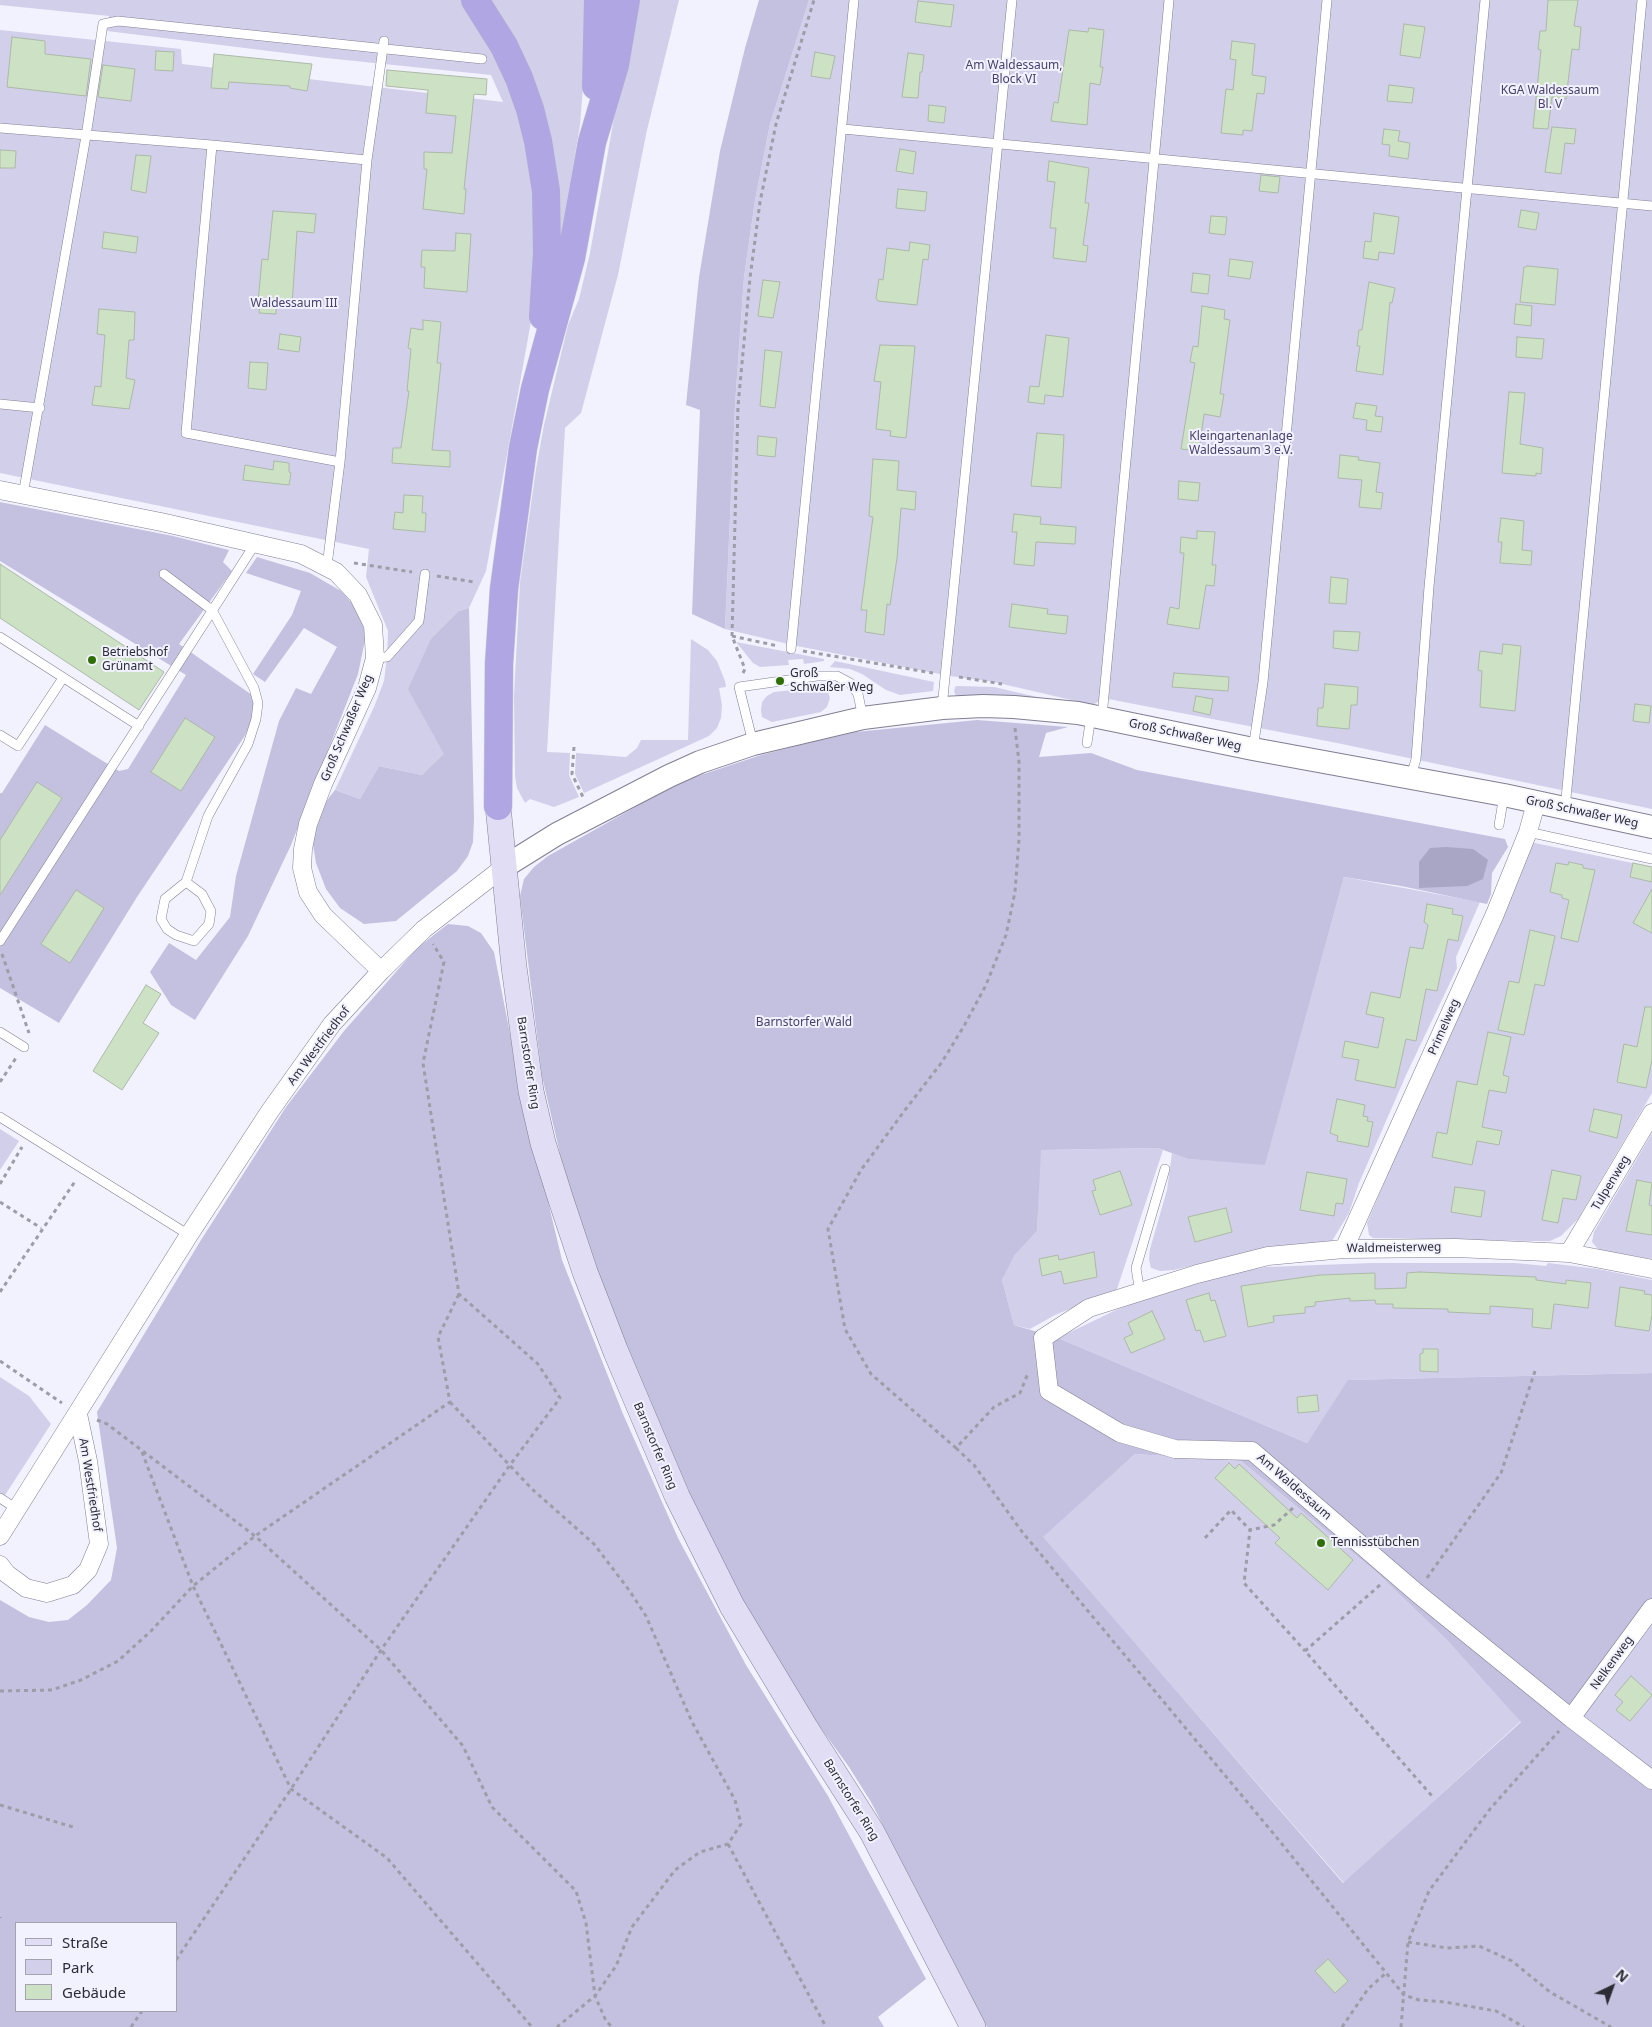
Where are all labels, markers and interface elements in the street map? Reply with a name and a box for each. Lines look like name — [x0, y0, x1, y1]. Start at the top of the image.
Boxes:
park label: Am Waldessaum, Block VI — [966, 59, 1062, 87]
park label: KGA Waldessaum Bl. V — [1501, 84, 1599, 112]
park label: Waldessaum III — [250, 297, 338, 311]
park label: Kleingartenanlage Waldessaum 3 e.V. — [1189, 430, 1293, 458]
place label: Betriebshof Grünamt — [102, 646, 168, 674]
marker: Betriebshof Grünamt — [86, 654, 98, 666]
place label: Groß Schwaßer Weg — [790, 667, 873, 695]
street label: Groß Schwaßer Weg — [318, 672, 376, 784]
marker: Groß Schwaßer Weg — [774, 675, 786, 687]
street label: Groß Schwaßer Weg — [1127, 716, 1243, 754]
street label: Groß Schwaßer Weg — [1524, 793, 1640, 831]
street label: Primelweg — [1425, 997, 1463, 1057]
street label: Am Westfriedhof — [285, 1004, 353, 1088]
street label: Barnstorfer Ring — [514, 1016, 542, 1110]
park label: Barnstorfer Wald — [756, 1016, 852, 1030]
street label: Tulpenweg — [1589, 1153, 1633, 1213]
street label: Waldmeisterweg — [1347, 1240, 1441, 1256]
street label: Barnstorfer Ring — [630, 1400, 680, 1492]
street label: Am Westfriedhof — [75, 1437, 105, 1533]
street label: Am Waldessaum — [1254, 1451, 1334, 1523]
place label: Tennisstübchen — [1331, 1536, 1420, 1550]
marker: Tennisstübchen — [1315, 1537, 1327, 1549]
street label: Nelkenweg — [1588, 1633, 1636, 1693]
street label: Barnstorfer Ring — [820, 1757, 882, 1843]
legend — [15, 1922, 178, 2012]
text: Straße — [62, 1932, 108, 1952]
text: Park — [62, 1957, 94, 1977]
north arrow — [1587, 1962, 1637, 2012]
text: N — [1612, 1965, 1633, 1986]
text: Gebäude — [62, 1982, 126, 2002]

